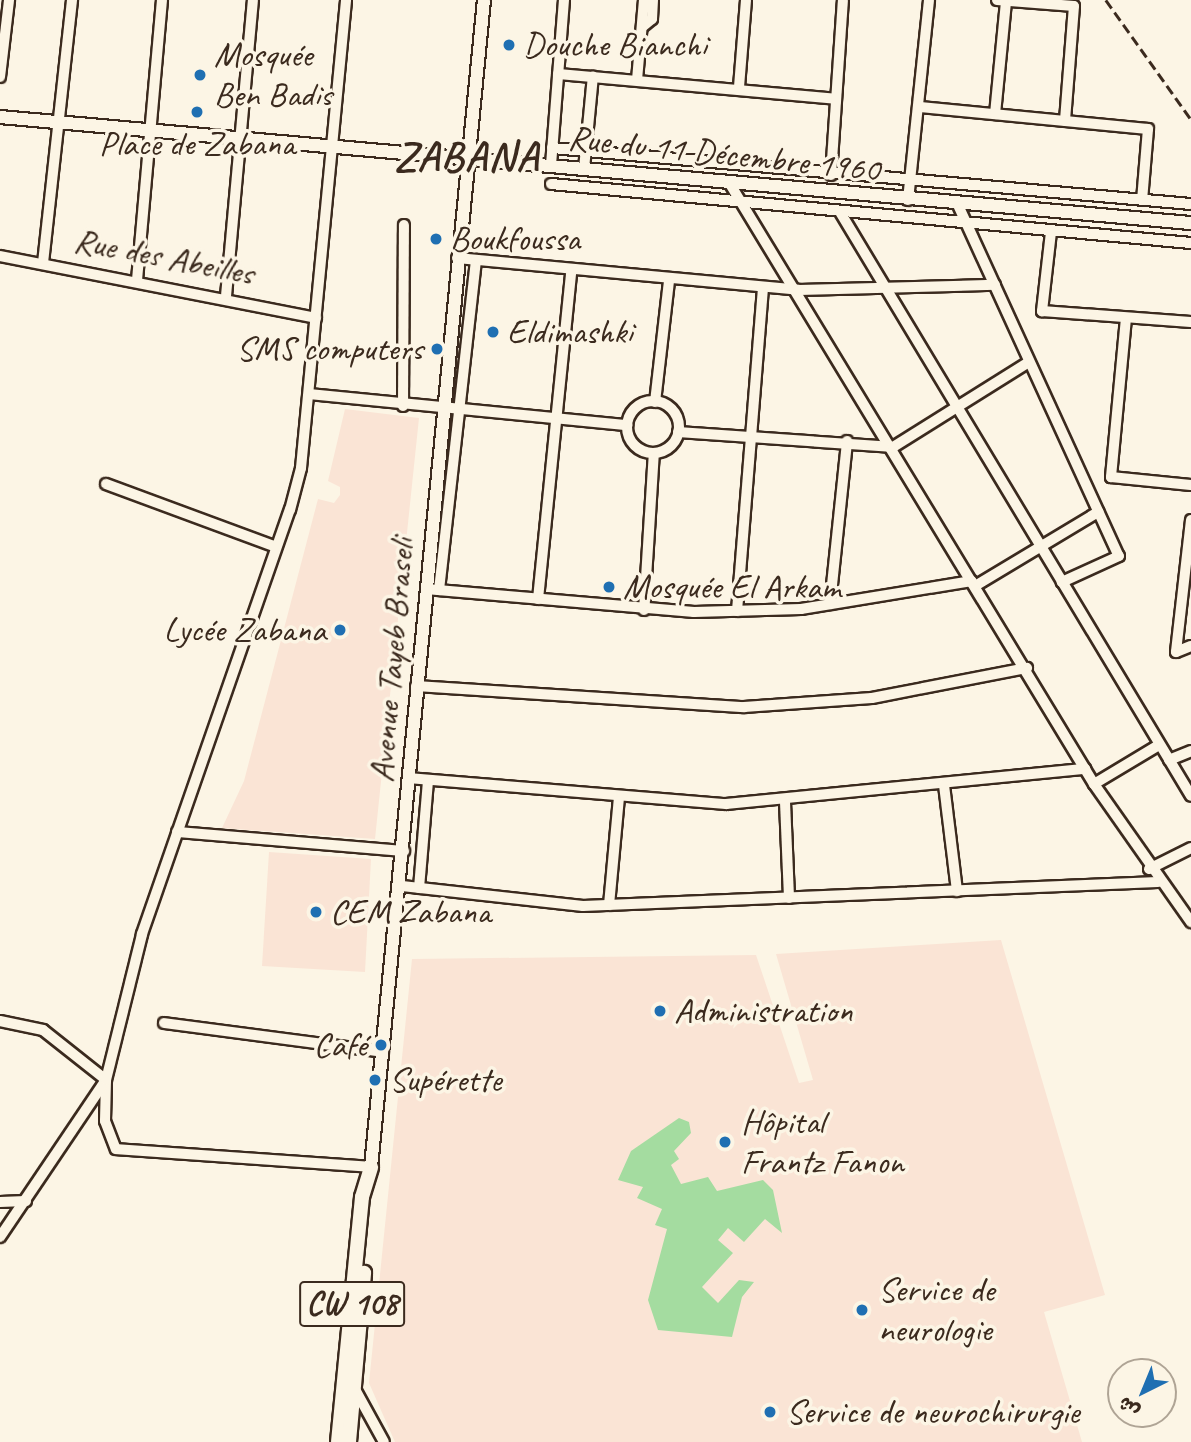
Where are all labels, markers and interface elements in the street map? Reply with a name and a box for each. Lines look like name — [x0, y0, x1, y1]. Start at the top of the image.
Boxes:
place label: Douche Bianchi — [523, 24, 707, 66]
place label: Mosquée Ben Badis — [214, 34, 334, 116]
marker: Douche Bianchi — [501, 37, 517, 53]
marker: Mosquée Ben Badis — [192, 67, 208, 83]
marker: Place de Zabana — [189, 104, 205, 120]
street label: Rue du 11 Décembre 1960 — [566, 117, 882, 191]
place label: Place de Zabana — [99, 123, 295, 165]
district label: ZABANA — [397, 132, 537, 182]
place label: Boukfoussa — [450, 218, 580, 260]
street label: Rue des Abeilles — [71, 219, 257, 295]
marker: Boukfoussa — [428, 231, 444, 247]
place label: Eldimashki — [507, 311, 633, 353]
marker: Eldimashki — [485, 324, 501, 340]
place label: SMS computers — [236, 328, 423, 370]
marker: SMS computers — [429, 341, 445, 357]
street label: Avenue Tayeb Braseli — [360, 536, 424, 784]
place label: Mosquée El Arkam — [623, 566, 840, 608]
marker: Mosquée El Arkam — [601, 579, 617, 595]
place label: Lycée Zabana — [164, 609, 326, 651]
marker: Lycée Zabana — [332, 622, 348, 638]
place label: CEM Zabana — [330, 891, 491, 933]
marker: CEM Zabana — [308, 904, 324, 920]
place label: Administration — [674, 990, 852, 1032]
marker: Administration — [652, 1003, 668, 1019]
place label: Café — [314, 1024, 367, 1066]
marker: Café — [373, 1037, 389, 1053]
place label: Supérette — [389, 1059, 501, 1101]
marker: Supérette — [367, 1072, 383, 1088]
place label: Hôpital Frantz Fanon — [741, 1101, 905, 1183]
marker: Hôpital Frantz Fanon — [715, 1132, 735, 1152]
place label: Service de neurologie — [878, 1269, 994, 1351]
road number: CW 108 — [298, 1274, 406, 1334]
marker: Service de neurologie — [852, 1300, 872, 1320]
north arrow — [1107, 1358, 1177, 1428]
place label: Service de neurochirurgie — [786, 1391, 1080, 1433]
text: ش — [1113, 1391, 1145, 1423]
marker: Service de neurochirurgie — [760, 1402, 780, 1422]

